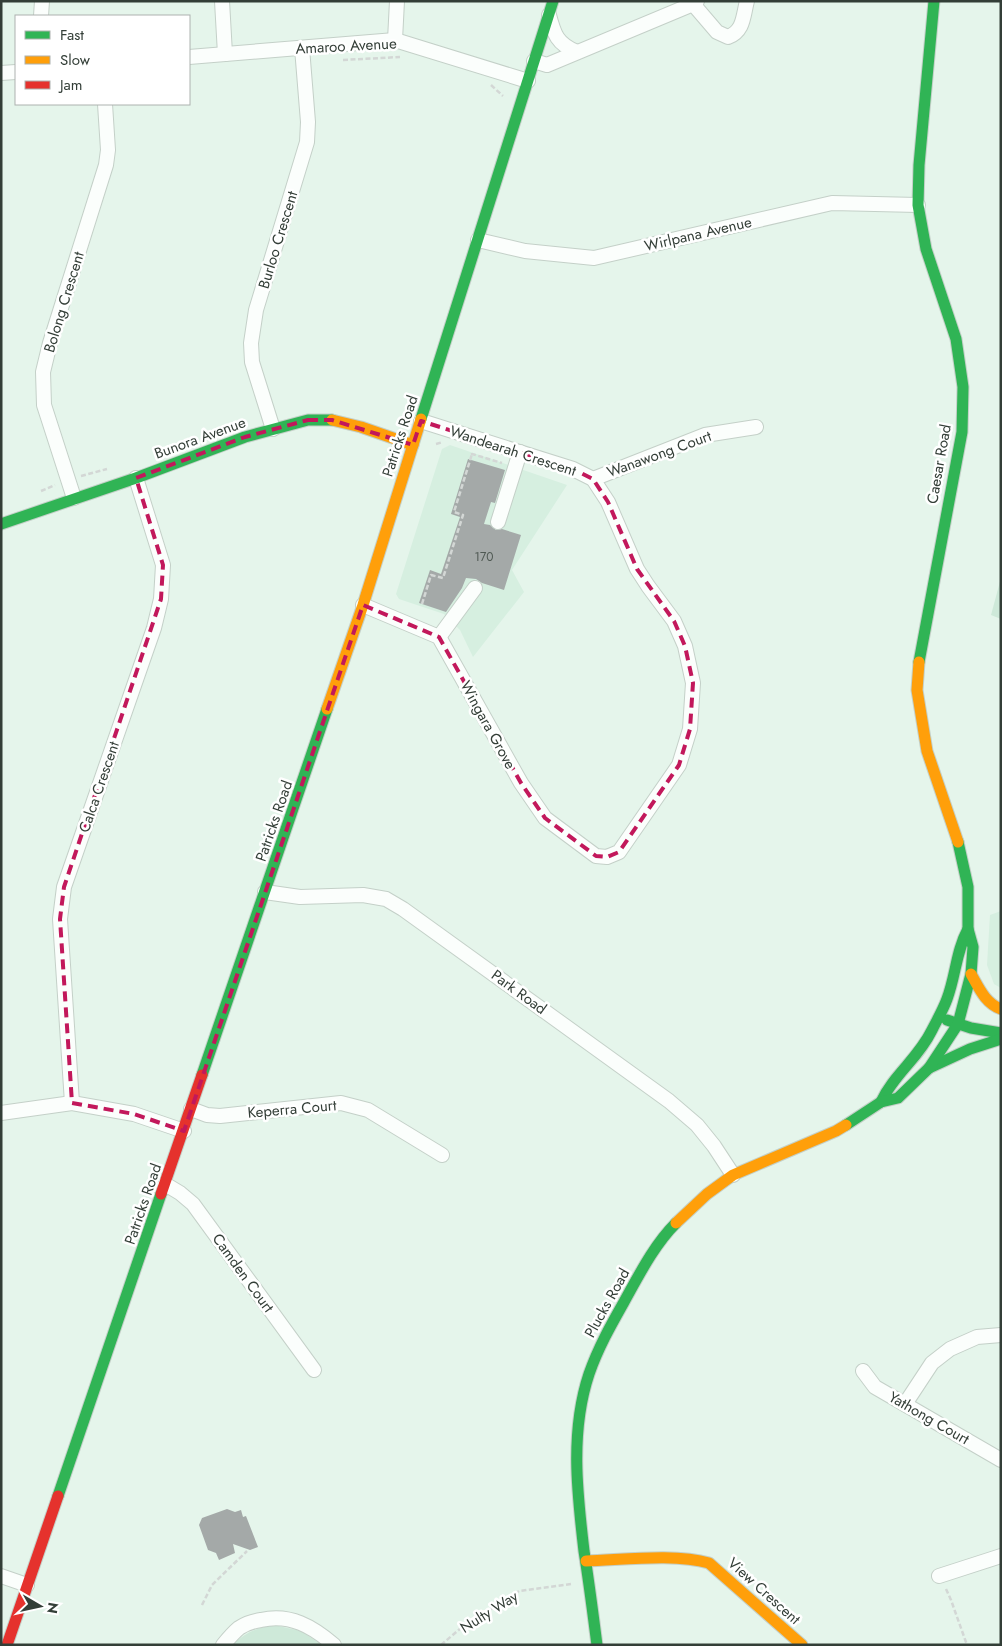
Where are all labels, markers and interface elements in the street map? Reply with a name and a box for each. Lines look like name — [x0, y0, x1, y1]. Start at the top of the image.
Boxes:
legend — [15, 15, 190, 105]
text: Fast — [60, 24, 84, 46]
street label: Amaroo Avenue — [295, 32, 397, 60]
text: Slow — [60, 49, 91, 71]
text: Jam — [58, 74, 83, 96]
street label: Burloo Crescent — [253, 188, 303, 292]
street label: Wirlpana Avenue — [642, 211, 754, 257]
street label: Bolong Crescent — [38, 248, 90, 355]
street label: Patricks Road — [377, 393, 423, 479]
street label: Bunora Avenue — [151, 411, 249, 465]
street label: Wandearah Crescent — [447, 420, 580, 482]
street label: Caesar Road — [921, 422, 957, 506]
street label: Wanawong Court — [604, 425, 715, 483]
house number: 170 — [475, 548, 493, 566]
street label: Wingara Grove — [455, 677, 521, 773]
street label: Calca Crescent — [73, 738, 125, 836]
street label: Patricks Road — [250, 778, 298, 864]
street label: Park Road — [487, 964, 551, 1020]
street label: Keperra Court — [247, 1094, 338, 1124]
street label: Patricks Road — [119, 1161, 167, 1247]
street label: Camden Court — [207, 1229, 279, 1317]
street label: Plucks Road — [579, 1264, 635, 1342]
street label: Yathong Court — [885, 1386, 974, 1450]
street label: View Crescent — [723, 1552, 806, 1630]
north arrow — [15, 1581, 65, 1631]
street label: Nulty Way — [456, 1585, 523, 1638]
text: N — [42, 1601, 64, 1615]

